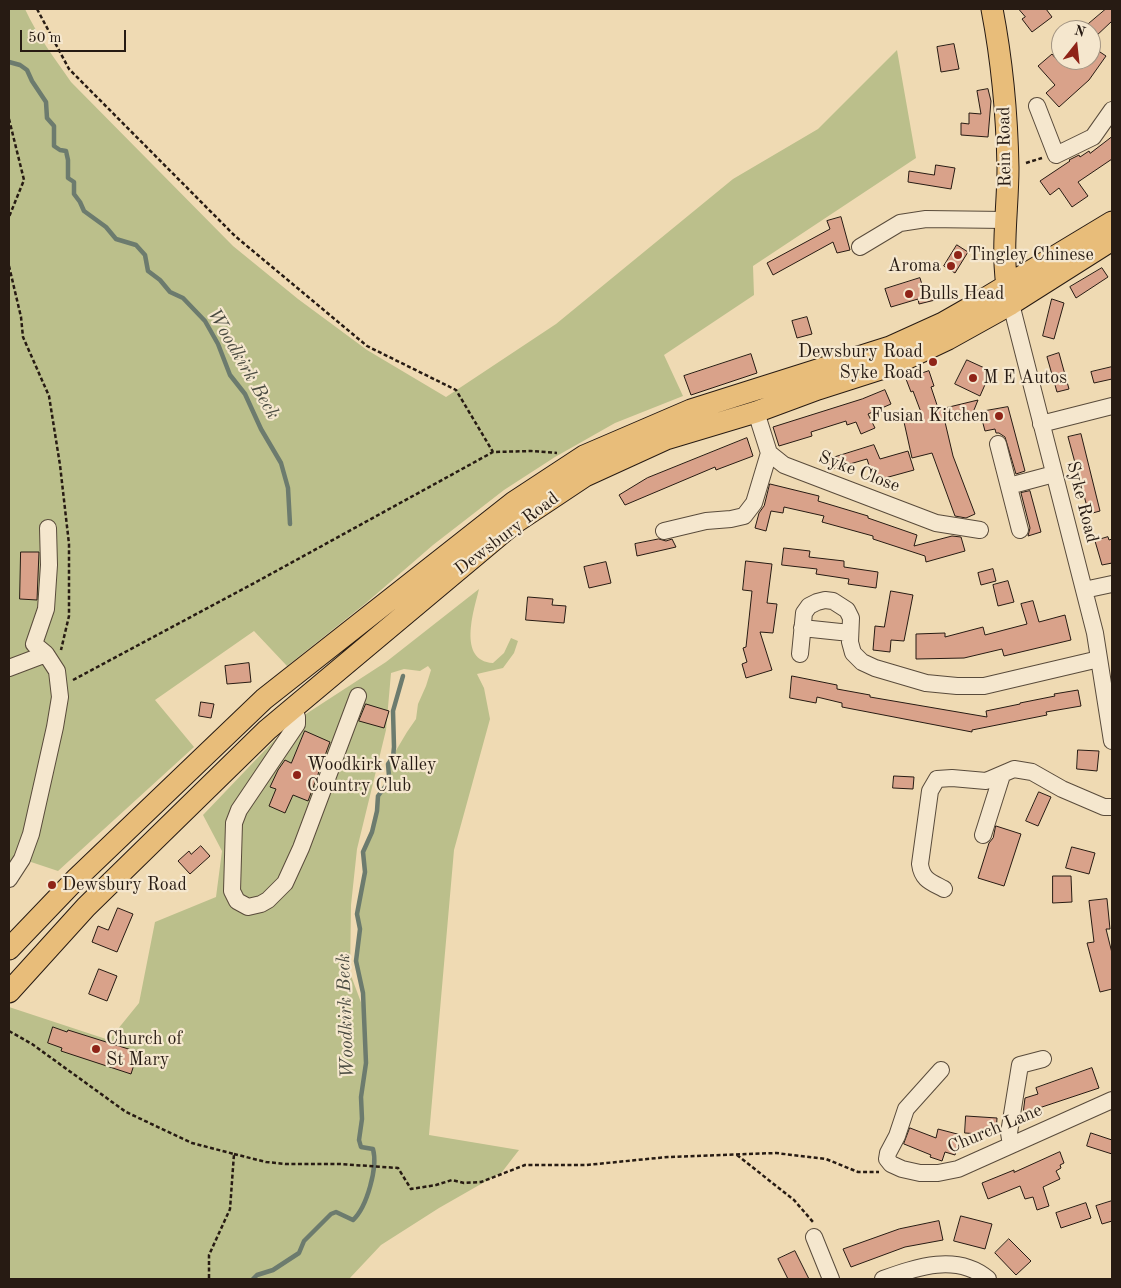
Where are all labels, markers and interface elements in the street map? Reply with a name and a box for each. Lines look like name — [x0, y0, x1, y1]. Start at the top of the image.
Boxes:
scale bar — [22, 20, 129, 52]
north arrow — [1051, 20, 1101, 70]
text: N — [1073, 23, 1087, 40]
text: 50 m — [28, 31, 62, 46]
street label: Rein Road — [993, 106, 1017, 188]
place label: Tingley Chinese — [968, 244, 1094, 266]
marker: Tingley Chinese — [952, 249, 964, 261]
place label: Aroma — [888, 255, 941, 277]
marker: Aroma — [945, 260, 957, 272]
place label: Bulls Head — [919, 283, 1004, 305]
marker: Bulls Head — [903, 288, 915, 300]
water label: Woodkirk Beck — [202, 304, 284, 424]
place label: Dewsbury Road Syke Road — [798, 341, 923, 384]
marker: Dewsbury Road Syke Road — [927, 356, 939, 368]
place label: M E Autos — [983, 367, 1067, 389]
marker: M E Autos — [967, 372, 979, 384]
place label: Fusian Kitchen — [870, 405, 989, 427]
marker: Fusian Kitchen — [993, 410, 1005, 422]
street label: Syke Close — [815, 447, 903, 497]
street label: Syke Road — [1061, 459, 1103, 545]
street label: Dewsbury Road — [451, 488, 563, 580]
place label: Woodkirk Valley Country Club — [307, 754, 437, 796]
marker: Woodkirk Valley Country Club — [291, 769, 303, 781]
place label: Dewsbury Road — [62, 874, 187, 896]
marker: Dewsbury Road — [46, 879, 58, 891]
water label: Woodkirk Beck — [332, 953, 360, 1079]
place label: Church of St Mary — [106, 1028, 182, 1070]
marker: Church of St Mary — [90, 1043, 102, 1055]
street label: Church Lane — [945, 1099, 1045, 1159]

